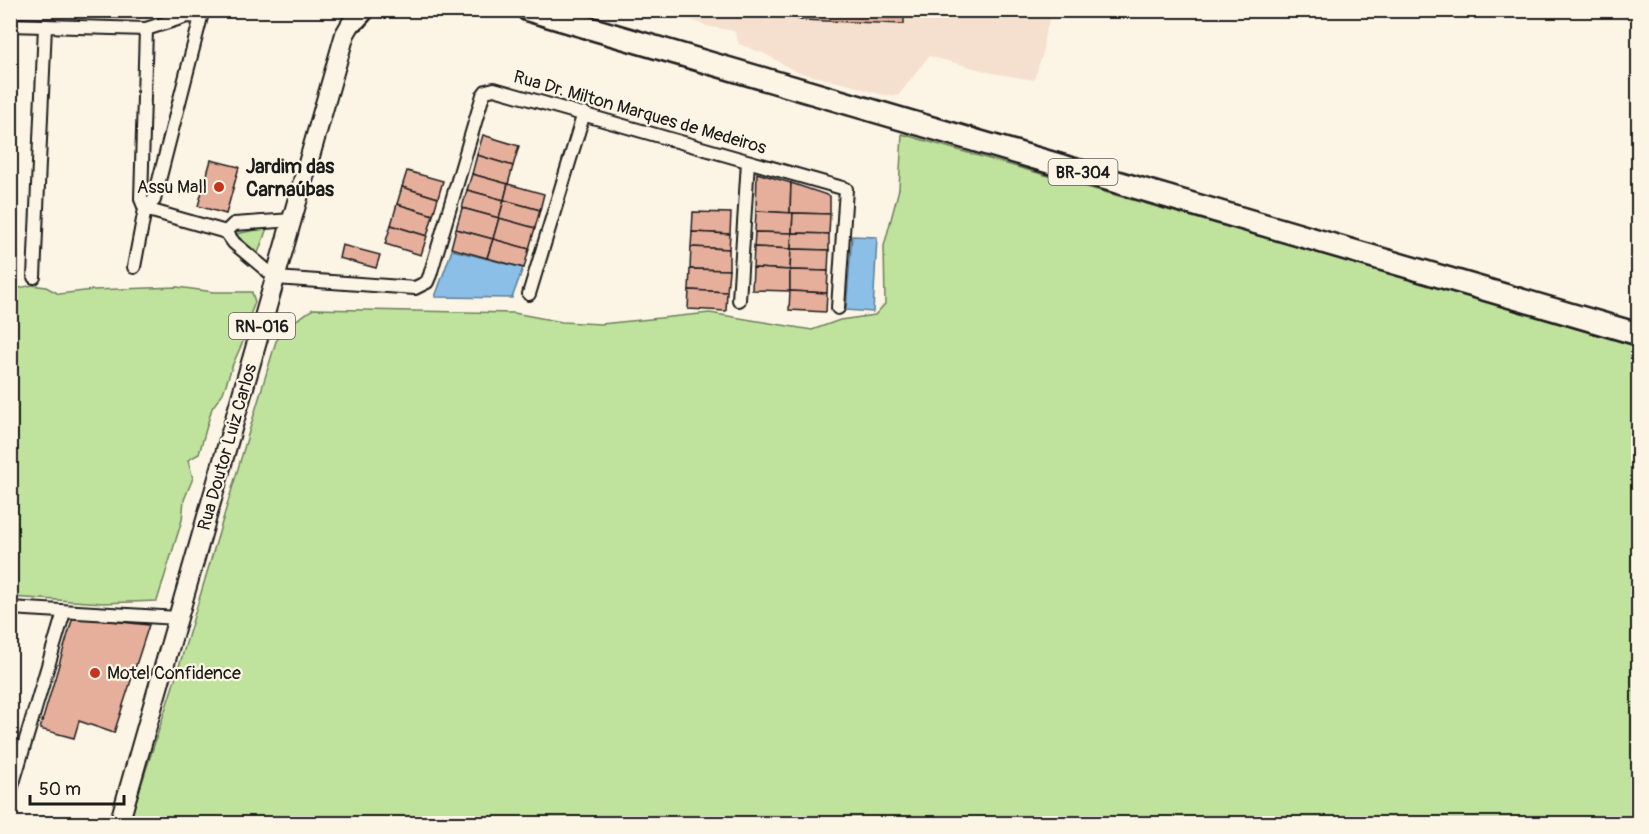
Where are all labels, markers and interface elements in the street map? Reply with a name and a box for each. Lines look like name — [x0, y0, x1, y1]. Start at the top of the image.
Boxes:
street label: Rua Dr. Milton Marques de Medeiros — [511, 65, 769, 160]
district label: Jardim das Carnaúbas — [246, 154, 334, 202]
road number: BR-304 — [1048, 159, 1118, 185]
place label: Assu Mall — [137, 176, 207, 199]
marker: Assu Mall — [212, 180, 226, 194]
road number: RN-016 — [229, 313, 295, 339]
street label: Rua Doutor Luiz Carlos — [193, 361, 262, 533]
place label: Motel Confidence — [107, 662, 241, 685]
marker: Motel Confidence — [88, 666, 102, 680]
scale bar — [30, 768, 124, 806]
text: 50 m — [39, 778, 81, 801]

